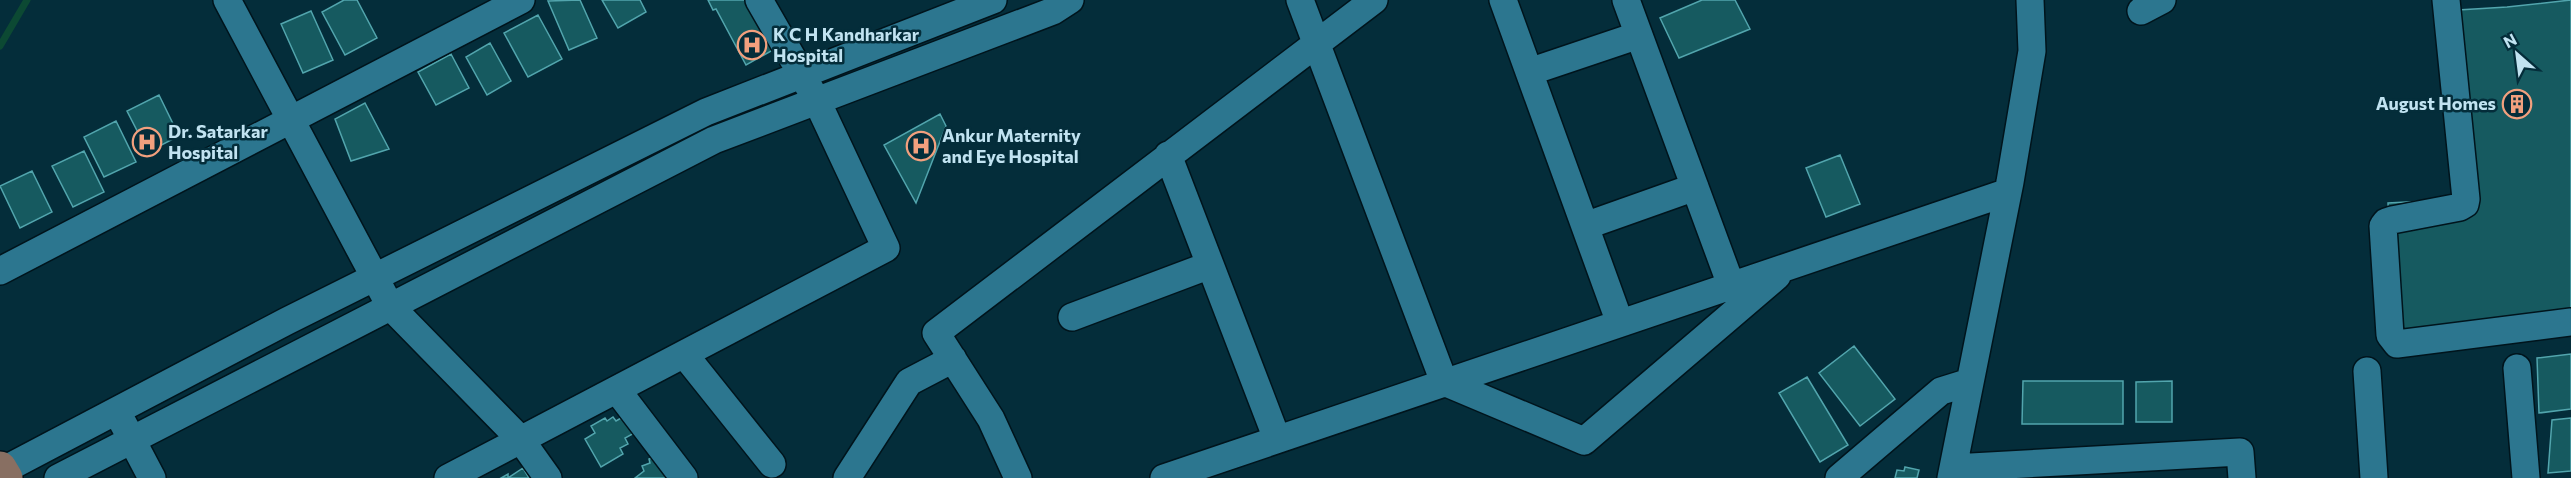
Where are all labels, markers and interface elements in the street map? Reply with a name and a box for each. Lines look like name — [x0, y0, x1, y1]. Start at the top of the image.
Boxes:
place label: K C H Kandharkar Hospital — [773, 23, 920, 66]
north arrow — [2487, 24, 2547, 84]
hospital icon: K C H Kandharkar Hospital — [736, 29, 768, 61]
text: N — [2500, 29, 2519, 52]
building icon: August Homes — [2501, 88, 2533, 120]
place label: August Homes — [2376, 92, 2496, 114]
place label: Dr. Satarkar Hospital — [168, 120, 269, 163]
place label: Ankur Maternity and Eye Hospital — [942, 124, 1081, 167]
hospital icon: Dr. Satarkar Hospital — [131, 126, 163, 158]
hospital icon: Ankur Maternity and Eye Hospital — [905, 130, 937, 162]

